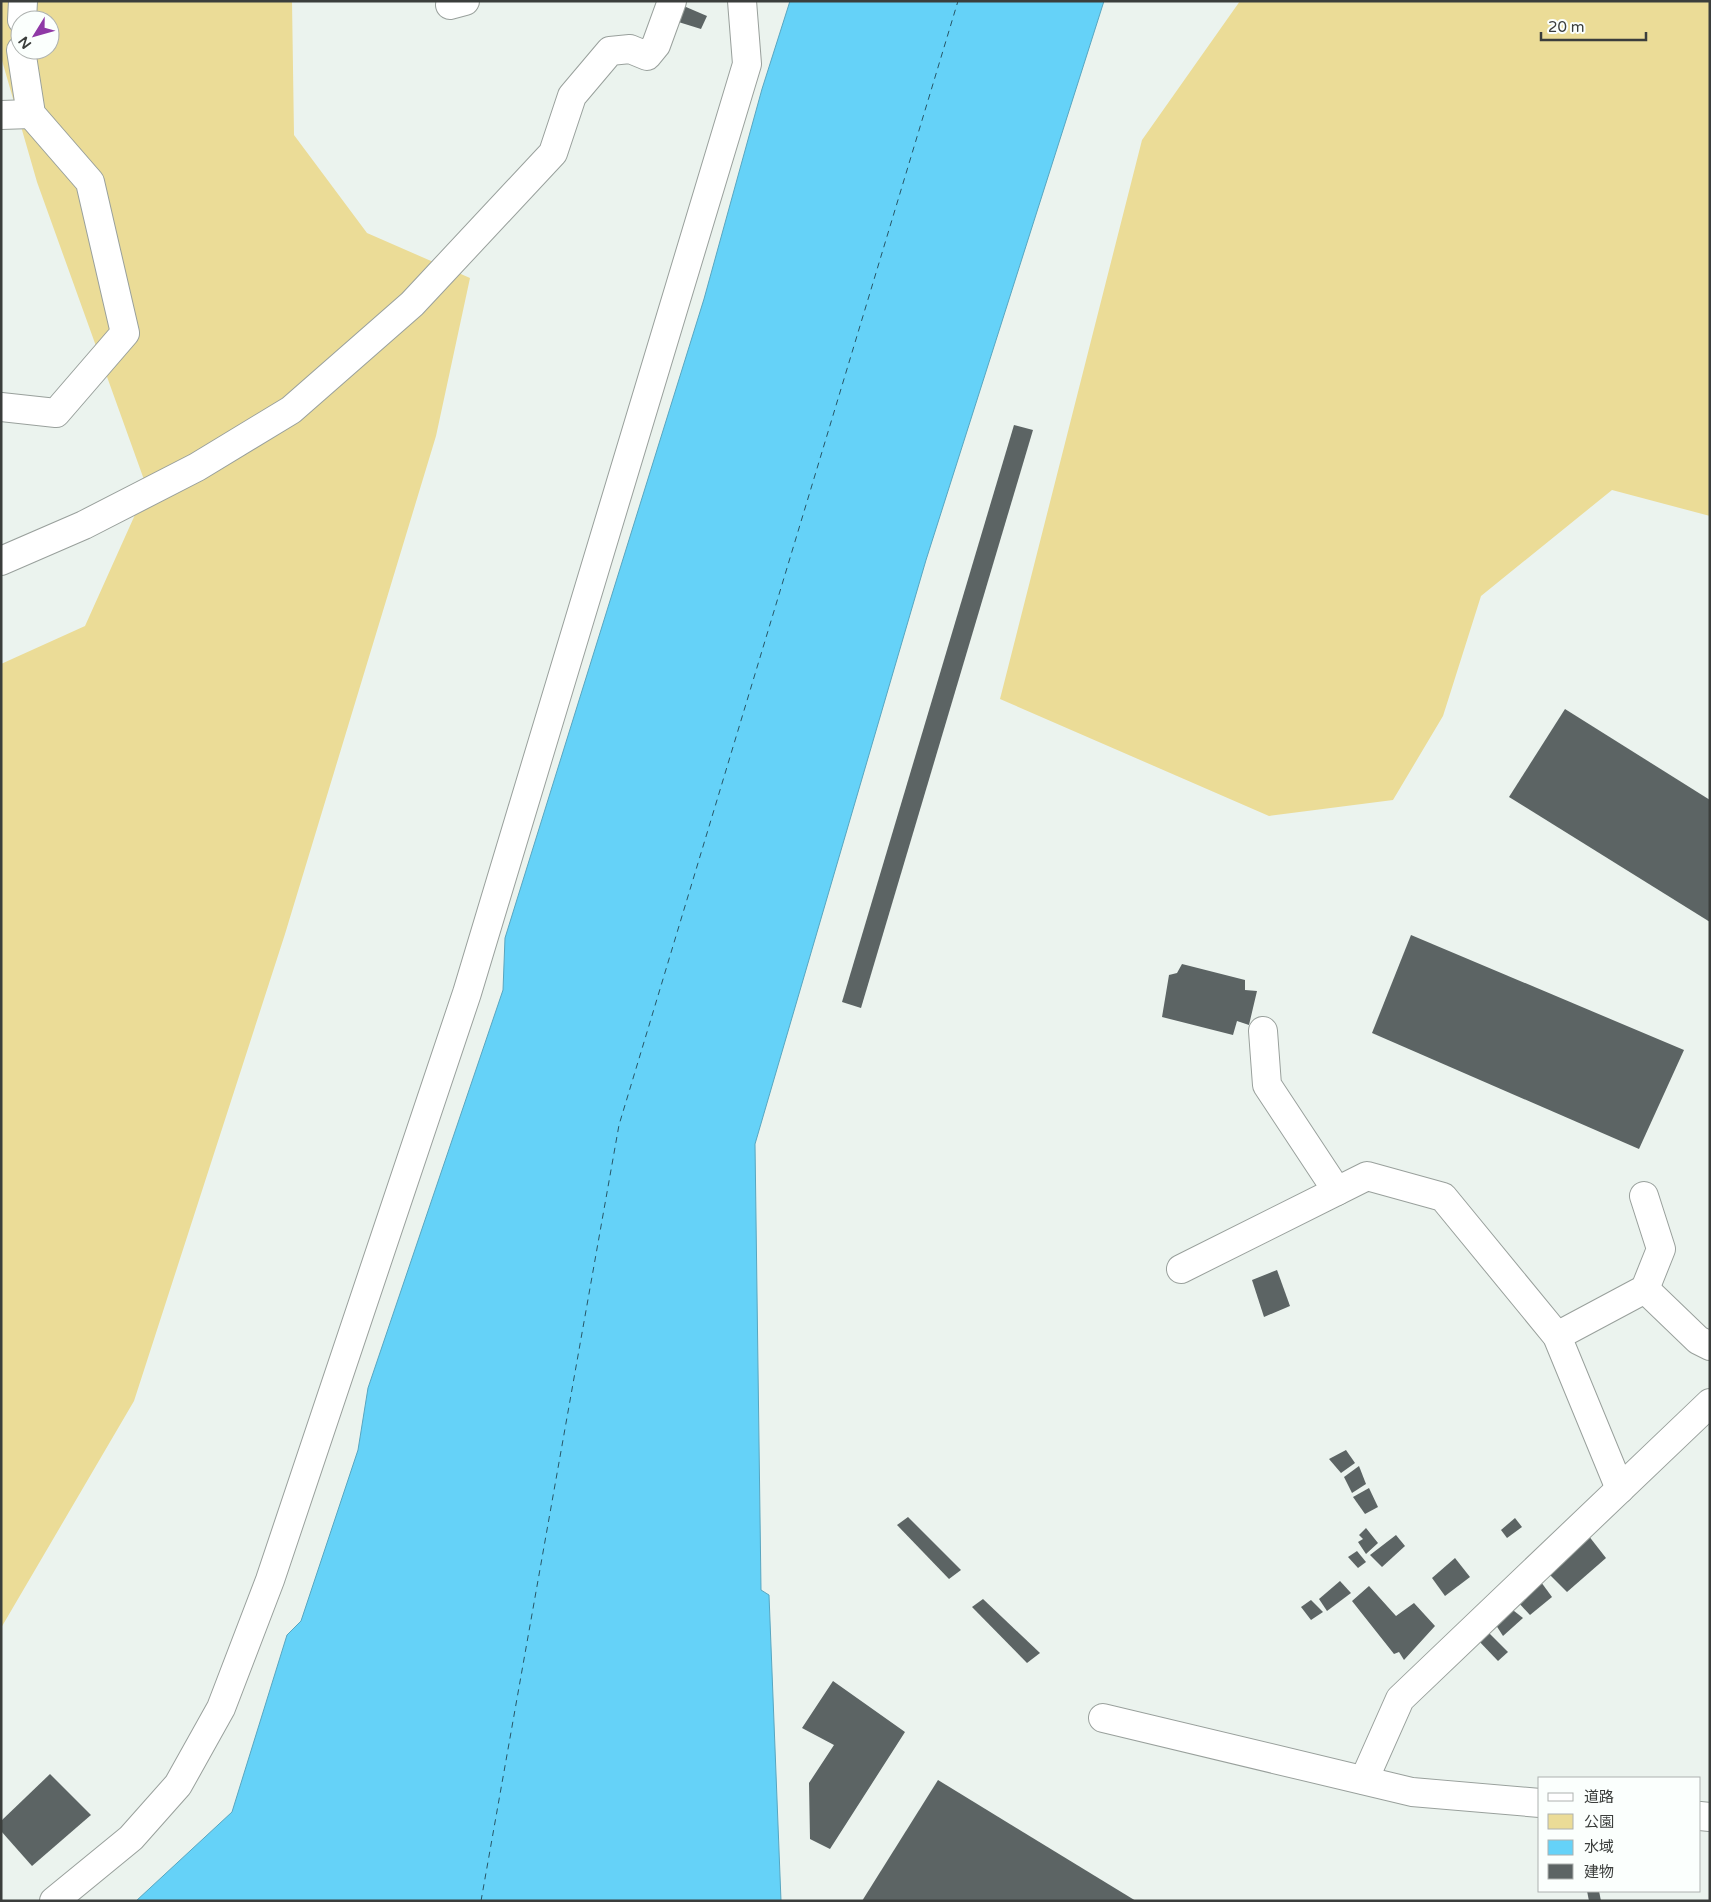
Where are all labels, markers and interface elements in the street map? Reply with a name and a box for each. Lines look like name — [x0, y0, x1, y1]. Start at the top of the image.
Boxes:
north arrow — [10, 10, 60, 60]
scale bar — [1541, 10, 1646, 42]
text: 20 m — [1548, 18, 1585, 36]
text: N — [15, 33, 35, 52]
legend — [1538, 1777, 1701, 1892]
text: 道路 — [1584, 1788, 1614, 1806]
text: 公園 — [1584, 1813, 1614, 1831]
text: 水域 — [1584, 1838, 1614, 1856]
text: 建物 — [1584, 1863, 1614, 1881]

